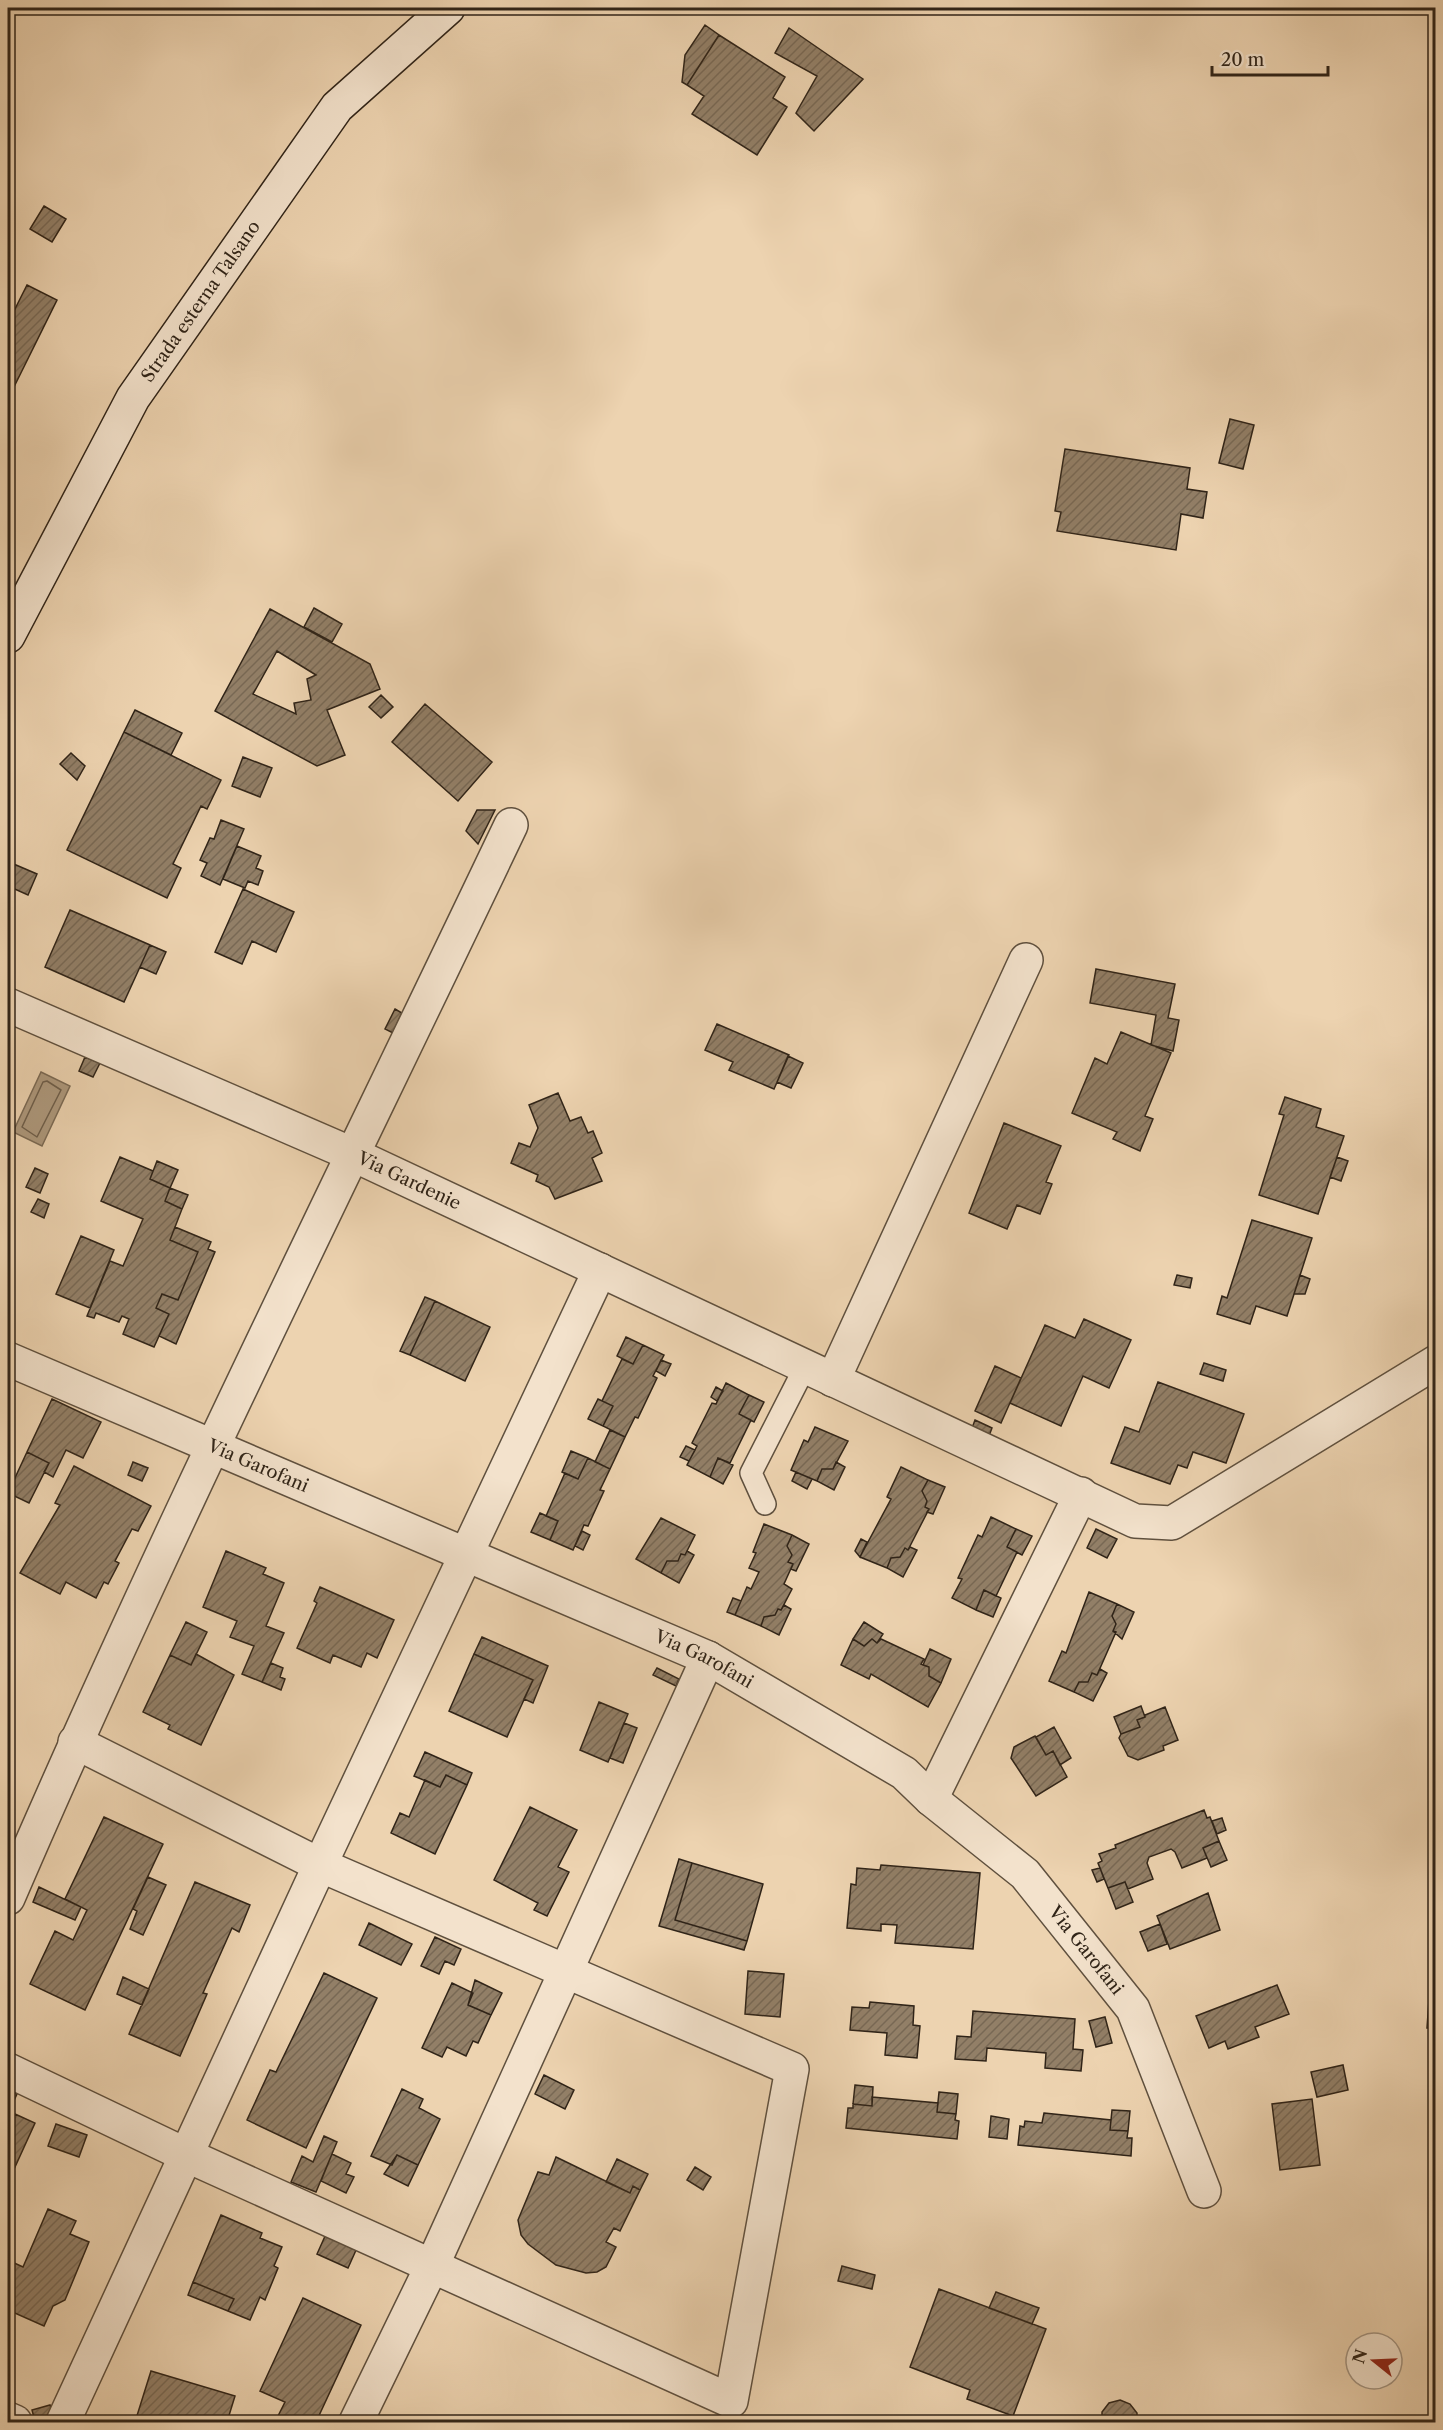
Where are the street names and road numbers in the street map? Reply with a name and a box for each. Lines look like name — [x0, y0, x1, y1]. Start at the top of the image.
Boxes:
street label: Strada esterna Talsano — [137, 216, 265, 386]
street label: Via Gardenie — [353, 1147, 464, 1215]
street label: Via Garofani — [203, 1434, 312, 1497]
street label: Via Garofani — [650, 1625, 758, 1693]
street label: Via Garofani — [1043, 1901, 1129, 2000]

